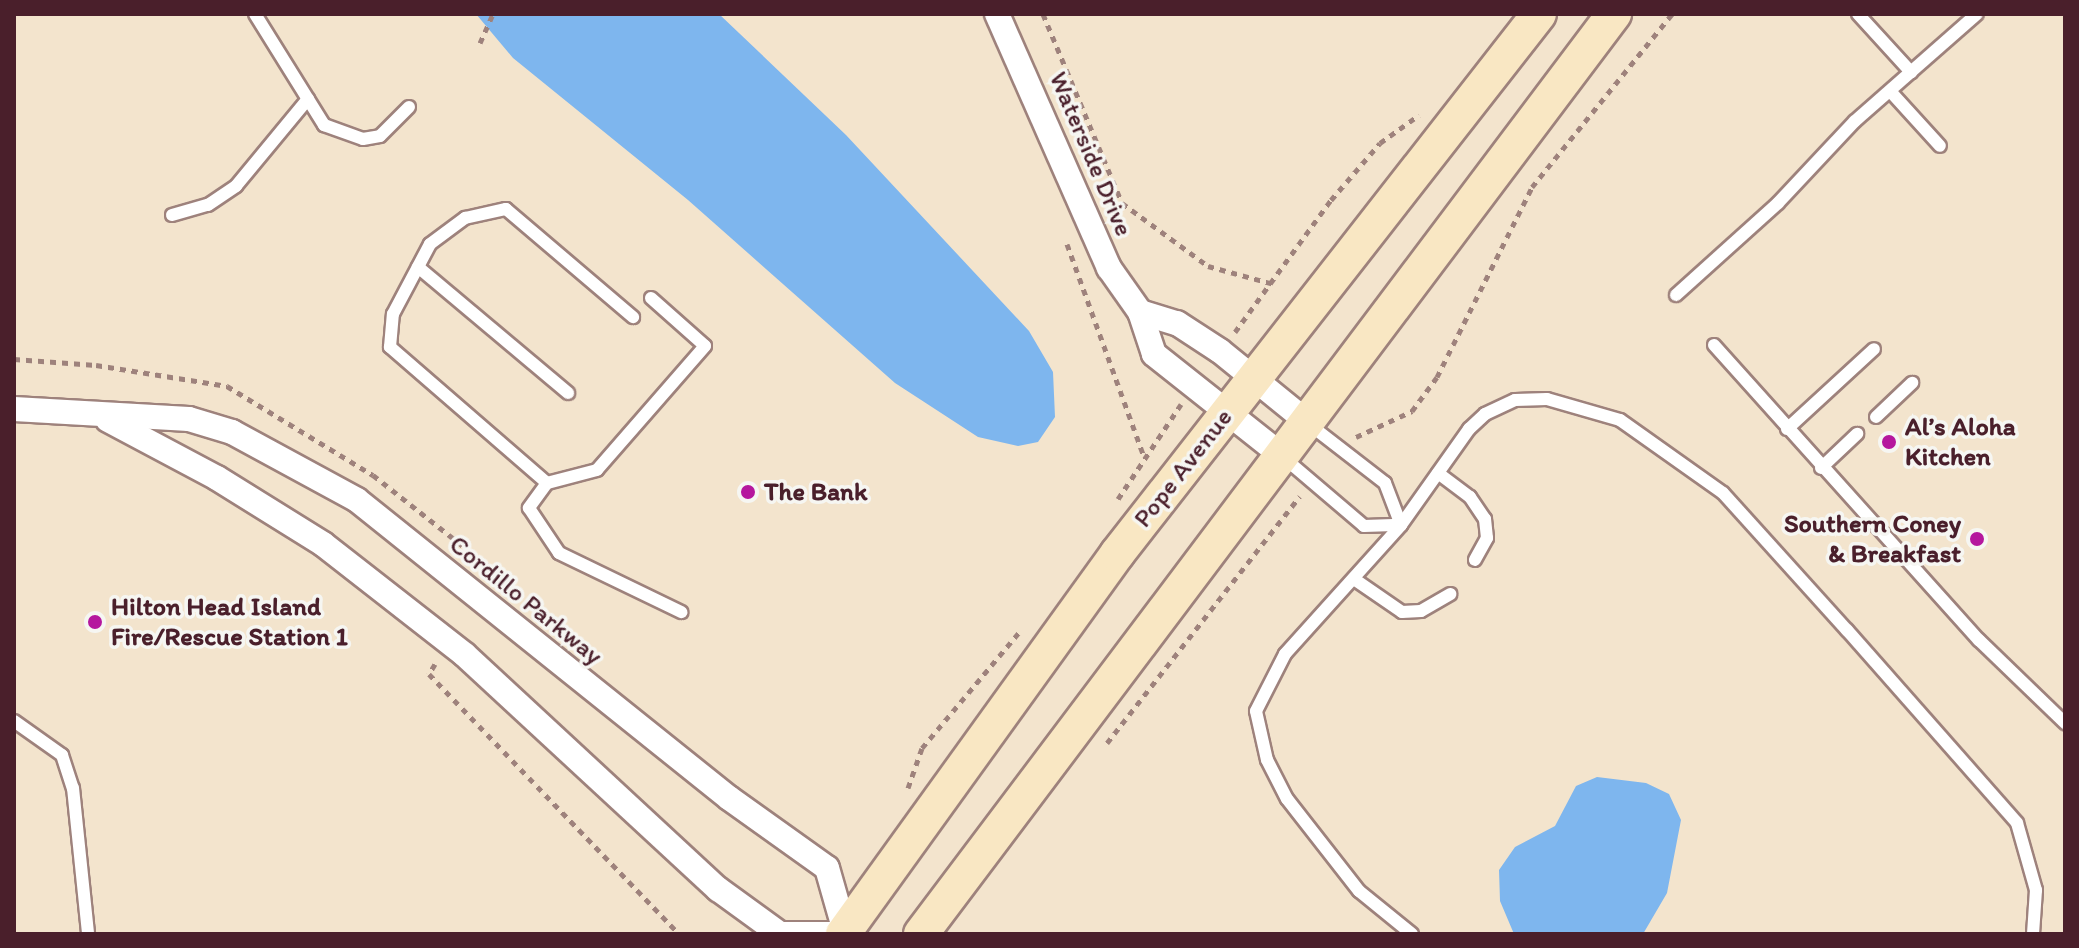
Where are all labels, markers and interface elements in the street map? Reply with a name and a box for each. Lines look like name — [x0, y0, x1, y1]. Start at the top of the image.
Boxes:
street label: Waterside Drive — [1042, 67, 1140, 241]
street label: Pope Avenue — [1127, 403, 1239, 533]
place label: Al’s Aloha Kitchen — [1905, 411, 2015, 472]
marker: Al’s Aloha Kitchen — [1880, 433, 1898, 451]
place label: The Bank — [764, 476, 869, 508]
marker: The Bank — [739, 483, 757, 501]
place label: Southern Coney & Breakfast — [1783, 508, 1961, 570]
street label: Cordillo Parkway — [443, 529, 609, 671]
marker: Southern Coney & Breakfast — [1968, 530, 1986, 548]
place label: Hilton Head Island Fire/Rescue Station 1 — [111, 591, 349, 652]
marker: Hilton Head Island Fire/Rescue Station 1 — [86, 613, 104, 631]

